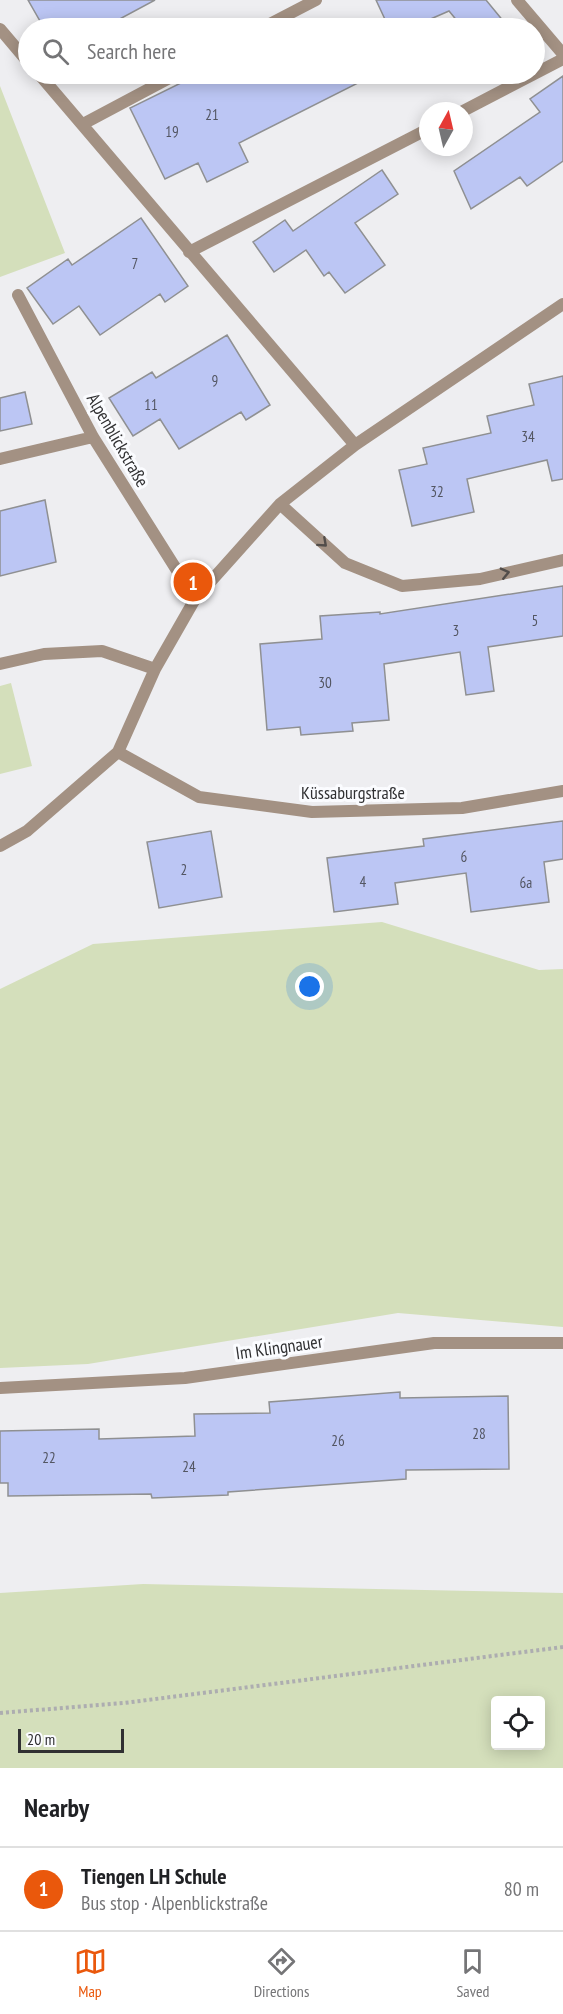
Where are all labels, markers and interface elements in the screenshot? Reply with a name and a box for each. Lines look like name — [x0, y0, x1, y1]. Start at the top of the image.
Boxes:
search box — [18, 18, 545, 84]
icon: search — [39, 35, 72, 68]
text: Search here — [87, 37, 176, 65]
north arrow — [419, 102, 473, 156]
house number: 21 — [205, 105, 219, 124]
house number: 19 — [165, 122, 179, 141]
house number: 7 — [132, 254, 138, 273]
house number: 9 — [212, 371, 218, 390]
street label: Alpenblickstraße — [82, 389, 154, 491]
house number: 11 — [144, 395, 158, 414]
house number: 34 — [521, 427, 535, 446]
house number: 32 — [430, 482, 444, 501]
one-way arrow — [317, 536, 327, 547]
pin: 1 — [174, 560, 212, 604]
one-way arrow — [500, 568, 510, 581]
house number: 5 — [532, 611, 538, 630]
house number: 3 — [453, 621, 459, 640]
house number: 30 — [318, 673, 332, 692]
street label: Küssaburgstraße — [301, 781, 405, 804]
house number: 6 — [461, 847, 468, 866]
house number: 2 — [181, 860, 187, 879]
house number: 4 — [360, 872, 367, 891]
house number: 6a — [520, 873, 532, 892]
your location — [295, 972, 324, 1001]
street label: Im Klingnauer — [234, 1330, 324, 1364]
house number: 28 — [472, 1424, 486, 1443]
house number: 26 — [331, 1431, 345, 1450]
house number: 22 — [42, 1448, 56, 1467]
house number: 24 — [182, 1457, 196, 1476]
map controls — [491, 1696, 545, 1750]
button: locate — [491, 1696, 545, 1750]
scale bar — [18, 1726, 124, 1754]
text: 20 m — [27, 1729, 55, 1749]
text: Nearby — [24, 1791, 89, 1824]
text: Tiengen LH Schule — [81, 1862, 227, 1890]
text: 1 — [39, 1876, 48, 1902]
text: 80 m — [504, 1876, 539, 1902]
text: Bus stop · Alpenblickstraße — [81, 1890, 268, 1916]
tab: Map — [74, 1945, 107, 2001]
tab: Directions — [254, 1945, 309, 2001]
tab: Saved — [456, 1945, 489, 2001]

